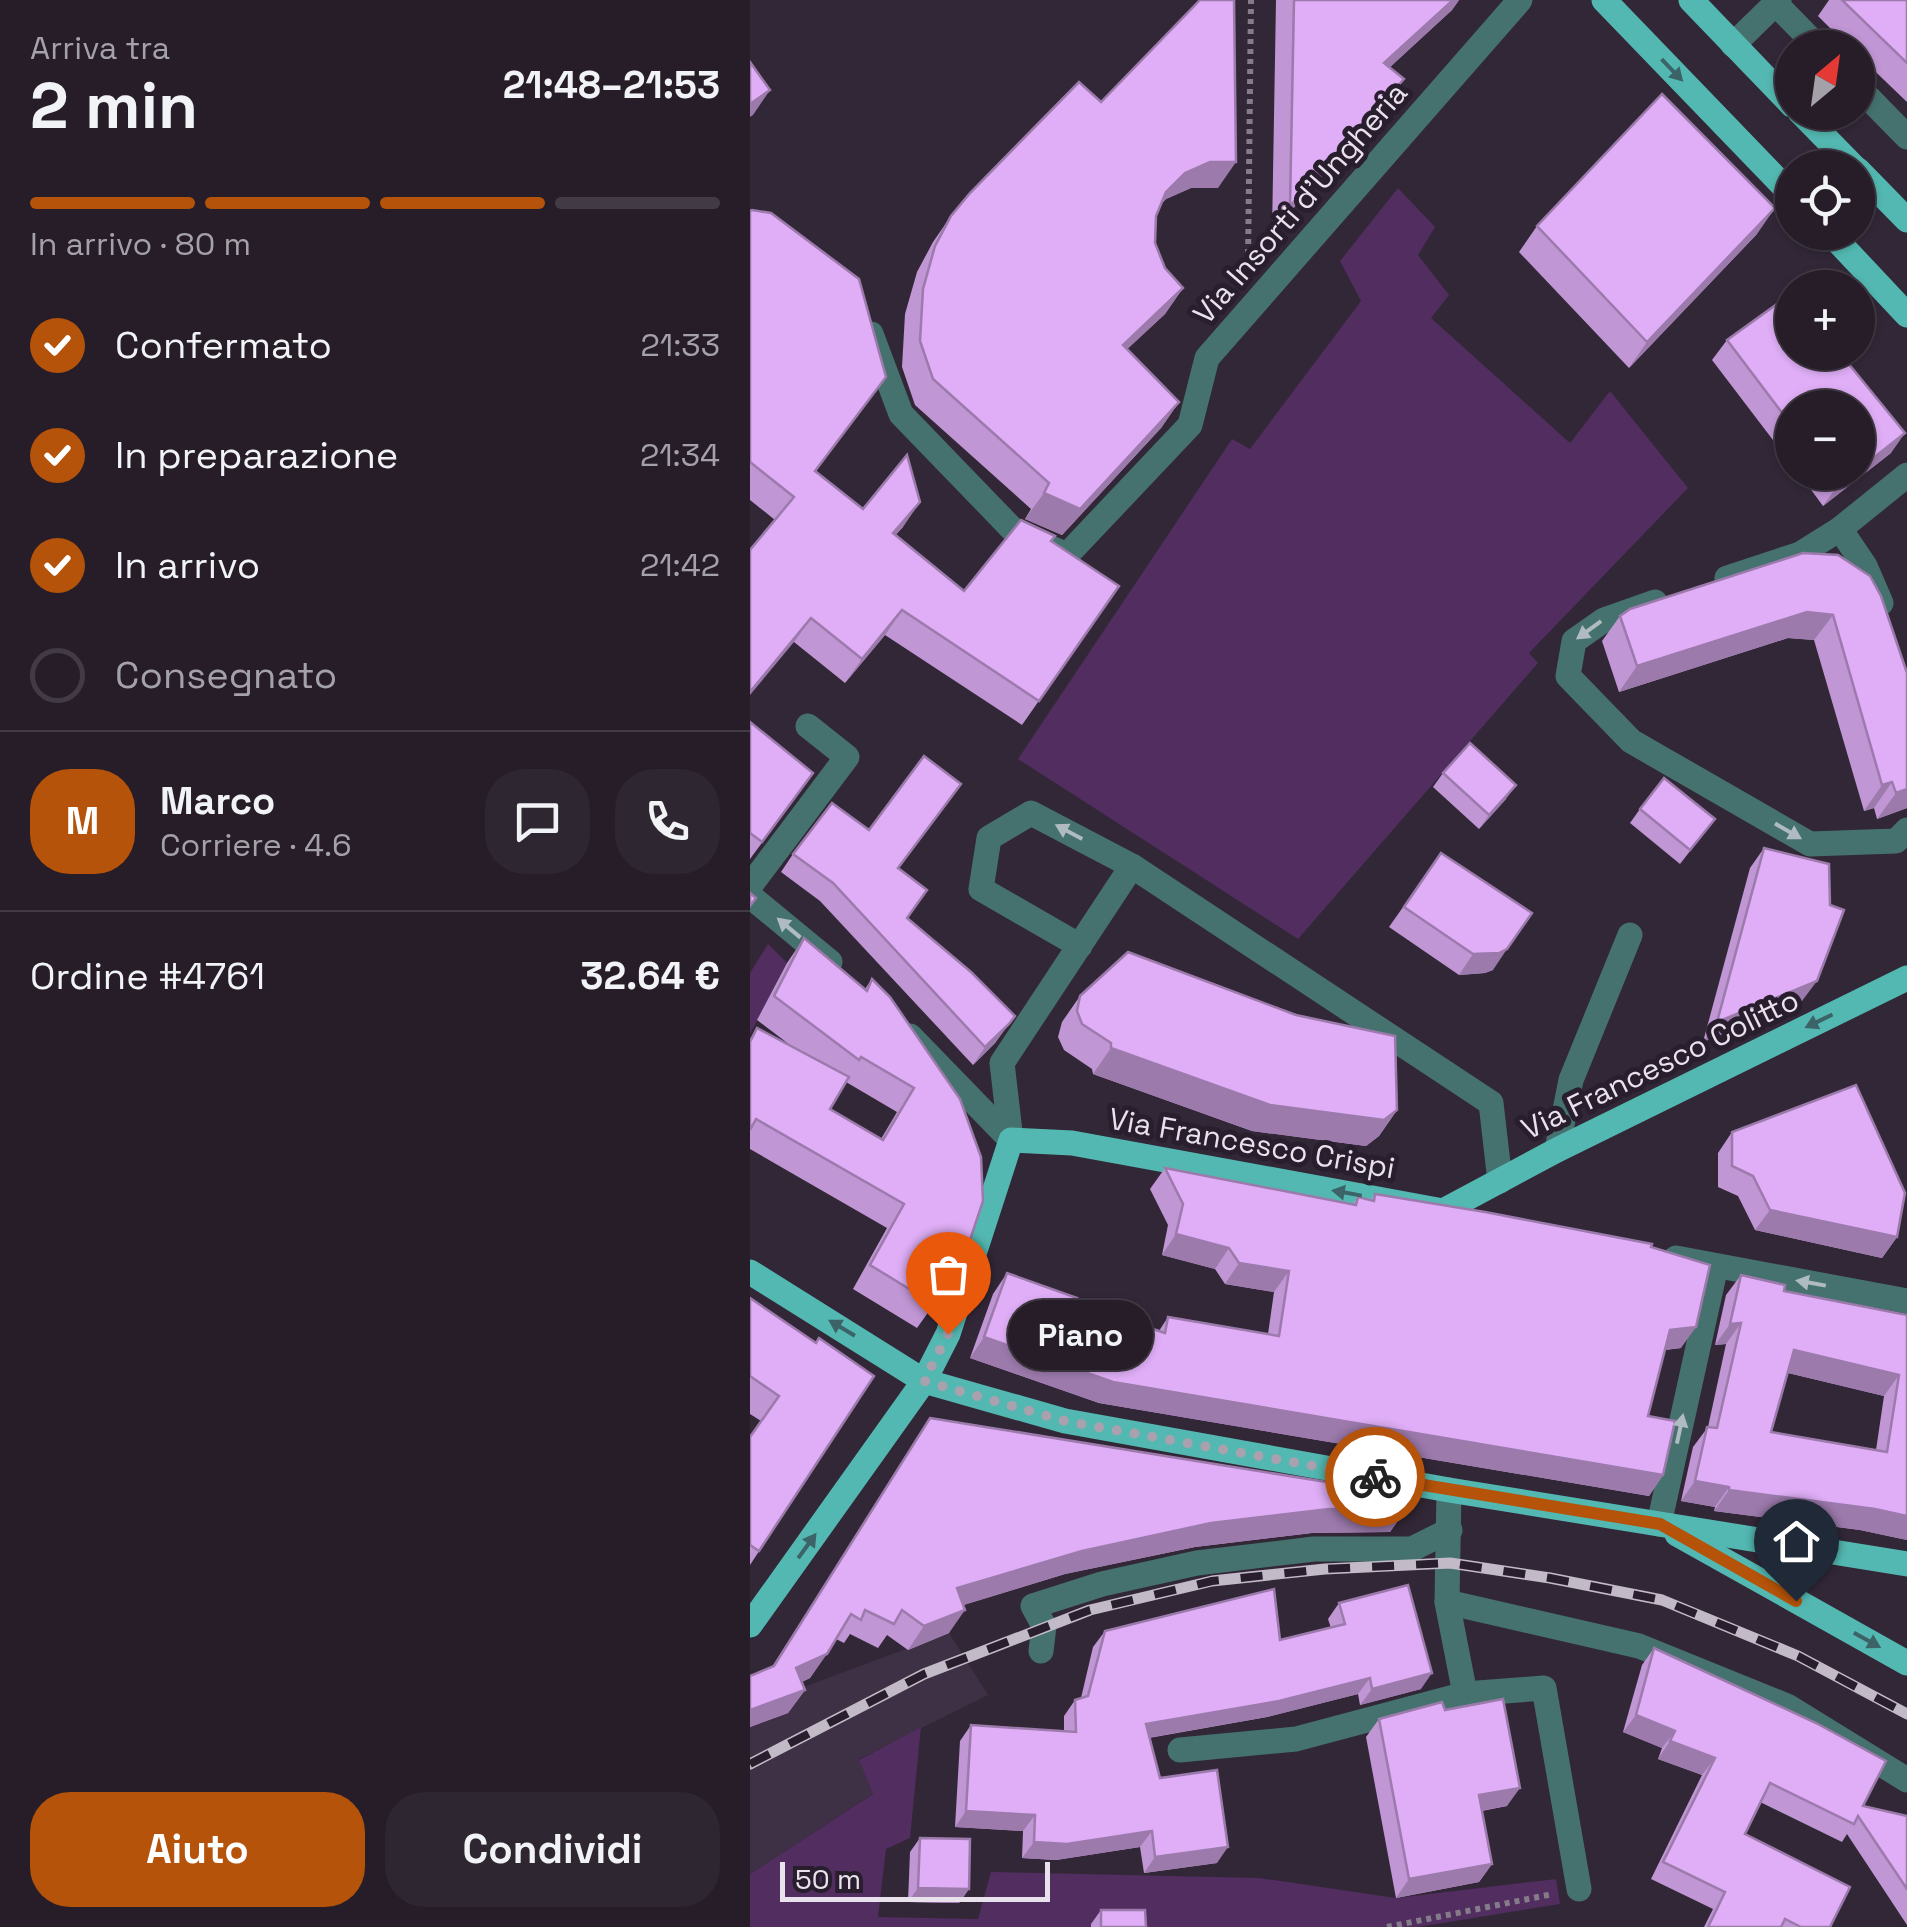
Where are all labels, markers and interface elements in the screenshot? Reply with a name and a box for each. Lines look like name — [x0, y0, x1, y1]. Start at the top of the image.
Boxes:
text: Arriva tra — [30, 28, 170, 68]
north arrow — [1775, 30, 1875, 130]
map controls — [1775, 30, 1875, 490]
one-way arrow — [1660, 58, 1683, 82]
text: 21:48–21:53 — [503, 61, 720, 109]
text: 2 min — [30, 64, 198, 147]
street label: Via Insorti d'Ungheria — [1184, 74, 1416, 332]
button: locate — [1775, 150, 1875, 250]
text: In arrivo · 80 m — [30, 224, 251, 264]
button: + — [1775, 270, 1875, 370]
icon: check — [30, 318, 85, 373]
text: Confermato — [115, 321, 332, 369]
text: 21:33 — [641, 325, 720, 365]
button: − — [1775, 390, 1875, 490]
icon: check — [30, 428, 85, 483]
text: In preparazione — [115, 431, 398, 479]
text: 21:34 — [640, 435, 720, 475]
icon: check — [30, 538, 85, 593]
text: In arrivo — [115, 541, 260, 589]
text: 21:42 — [640, 545, 720, 585]
one-way arrow — [1576, 620, 1602, 640]
text: Consegnato — [115, 651, 337, 699]
button: chat — [485, 769, 590, 874]
button: phone — [615, 769, 720, 874]
text: Marco — [160, 777, 275, 825]
text: M — [66, 797, 99, 845]
one-way arrow — [1774, 822, 1802, 839]
one-way arrow — [1054, 824, 1083, 841]
text: Corriere · 4.6 — [160, 825, 352, 865]
one-way arrow — [777, 918, 802, 939]
text: Ordine #4761 — [30, 952, 265, 1000]
text: 32.64 € — [580, 952, 720, 1000]
street label: Via Francesco Colitto — [1515, 980, 1805, 1148]
one-way arrow — [1805, 1012, 1834, 1029]
street label: Via Francesco Crispi — [1106, 1099, 1398, 1187]
one-way arrow — [1331, 1185, 1362, 1200]
pin — [906, 1232, 991, 1335]
icon: bag — [921, 1247, 976, 1302]
one-way arrow — [1795, 1275, 1827, 1290]
callout: Piano — [1008, 1299, 1153, 1369]
text: Piano — [1038, 1315, 1123, 1355]
one-way arrow — [828, 1320, 856, 1337]
one-way arrow — [1673, 1413, 1689, 1444]
courier — [1325, 1427, 1425, 1527]
icon: bike — [1348, 1450, 1403, 1505]
pin — [1754, 1499, 1839, 1602]
icon: home — [1769, 1514, 1824, 1569]
one-way arrow — [797, 1533, 816, 1559]
one-way arrow — [1852, 1632, 1881, 1649]
button: Aiuto — [30, 1792, 365, 1907]
button: Condividi — [385, 1792, 720, 1907]
scale bar — [780, 1857, 1050, 1902]
text: 50 m — [795, 1861, 861, 1897]

